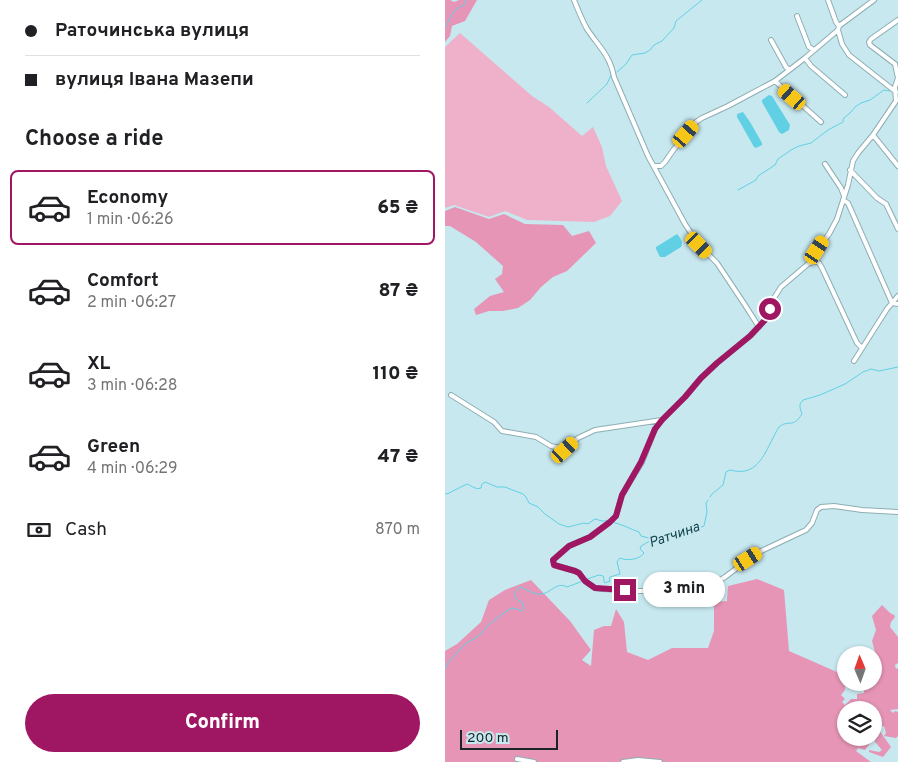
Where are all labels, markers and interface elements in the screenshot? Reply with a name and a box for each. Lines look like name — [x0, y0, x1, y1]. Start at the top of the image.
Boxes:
text: Раточинська вулиця — [55, 19, 249, 43]
text: вулиця Івана Мазепи — [55, 68, 254, 92]
car — [775, 81, 808, 113]
car — [670, 118, 701, 150]
text: Choose a ride — [25, 126, 163, 153]
icon: car — [27, 185, 72, 230]
text: Economy — [87, 186, 168, 210]
text: 65 ₴ — [377, 196, 418, 220]
text: 1 min · 06:26 — [87, 210, 174, 230]
car — [683, 229, 714, 261]
car — [802, 233, 831, 267]
icon: car — [27, 268, 72, 313]
text: Comfort — [87, 269, 159, 293]
text: 87 ₴ — [378, 279, 418, 303]
text: 2 min · 06:27 — [87, 293, 176, 313]
route start — [759, 298, 781, 320]
icon: car — [27, 351, 72, 396]
text: XL — [87, 352, 110, 376]
text: 110 ₴ — [372, 362, 418, 386]
text: 3 min · 06:28 — [87, 376, 178, 396]
icon: car — [27, 434, 72, 479]
car — [548, 434, 581, 466]
text: Green — [87, 435, 140, 459]
text: 47 ₴ — [378, 445, 418, 469]
text: 4 min · 06:29 — [87, 459, 178, 479]
icon: cash — [25, 516, 53, 544]
text: Cash — [65, 518, 107, 542]
water label: Ратчина — [647, 519, 703, 552]
text: 870 m — [375, 520, 420, 540]
car — [731, 545, 764, 573]
callout: 3 min — [643, 572, 725, 608]
route end — [614, 579, 636, 601]
text: 3 min — [663, 579, 705, 599]
north arrow — [837, 646, 883, 691]
map controls — [837, 646, 882, 746]
button: Confirm — [25, 694, 420, 752]
button: layers — [837, 701, 882, 746]
scale bar — [460, 727, 557, 750]
text: 200 m — [467, 730, 509, 747]

